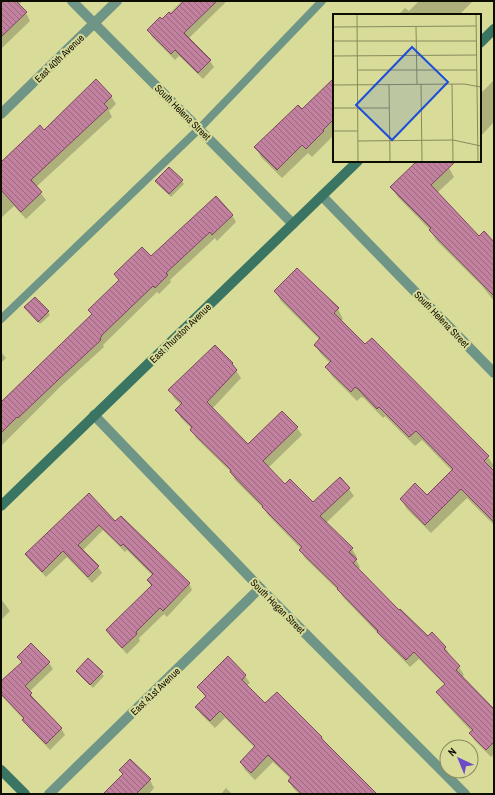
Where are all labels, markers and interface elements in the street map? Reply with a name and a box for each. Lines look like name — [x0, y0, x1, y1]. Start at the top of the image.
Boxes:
inset map — [333, 14, 481, 162]
street label: East 40th Avenue — [32, 31, 87, 85]
street label: South Helena Street — [152, 82, 214, 144]
street label: South Helena Street — [411, 288, 472, 351]
street label: East Thurston Avenue — [147, 300, 214, 366]
street label: South Hogan Street — [248, 576, 308, 637]
street label: East 41st Avenue — [128, 664, 183, 718]
north arrow — [439, 739, 479, 779]
text: N — [445, 745, 459, 759]

